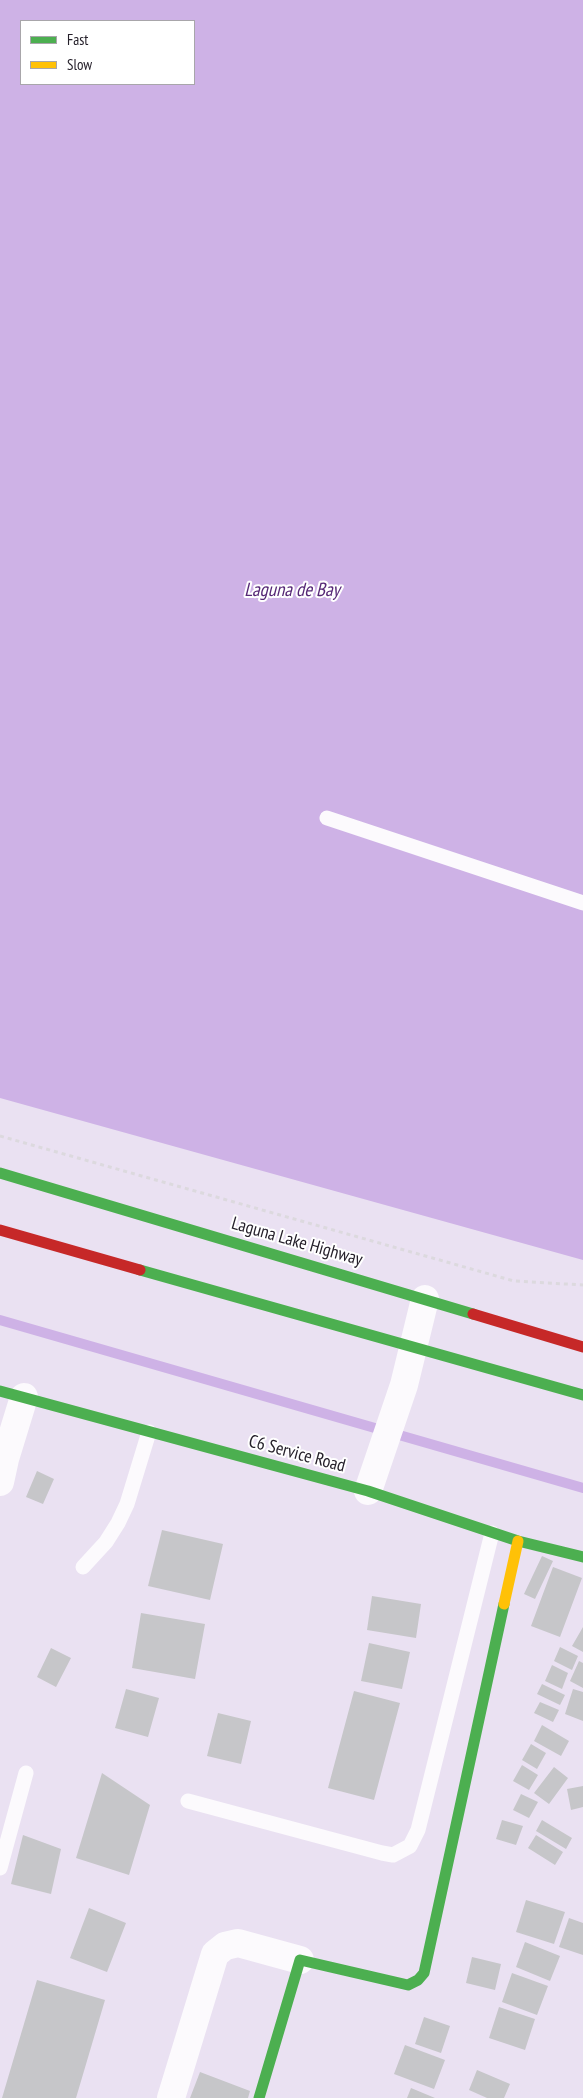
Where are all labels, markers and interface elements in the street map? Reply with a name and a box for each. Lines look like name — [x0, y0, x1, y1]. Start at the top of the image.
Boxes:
legend — [20, 20, 195, 85]
text: Fast — [67, 30, 88, 49]
text: Slow — [67, 55, 92, 74]
water label: Laguna de Bay — [244, 580, 340, 602]
street label: Laguna Lake Highway — [229, 1213, 365, 1271]
street label: C6 Service Road — [246, 1431, 348, 1477]

